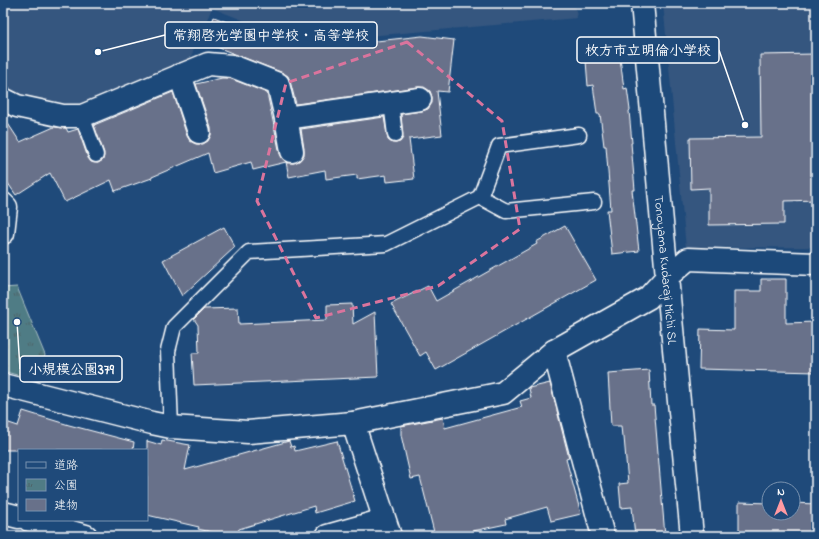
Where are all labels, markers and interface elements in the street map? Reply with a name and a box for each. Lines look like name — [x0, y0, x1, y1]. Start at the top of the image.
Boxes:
callout: 常翔啓光学園中学校・高等学校 — [165, 22, 377, 48]
text: 常翔啓光学園中学校・高等学校 — [173, 26, 369, 47]
callout: 枚方市立明倫小学校 — [577, 37, 719, 63]
text: 枚方市立明倫小学校 — [585, 41, 711, 62]
street label: Tonoyama Kudaraji Michi SL — [649, 195, 681, 346]
callout: 小規模公園379 — [20, 356, 122, 382]
text: 小規模公園379 — [28, 360, 115, 381]
legend — [18, 449, 148, 521]
text: 道路 — [54, 457, 78, 475]
text: 公園 — [54, 477, 78, 495]
north arrow — [761, 481, 801, 521]
text: N — [777, 484, 785, 500]
text: 建物 — [54, 497, 78, 515]

